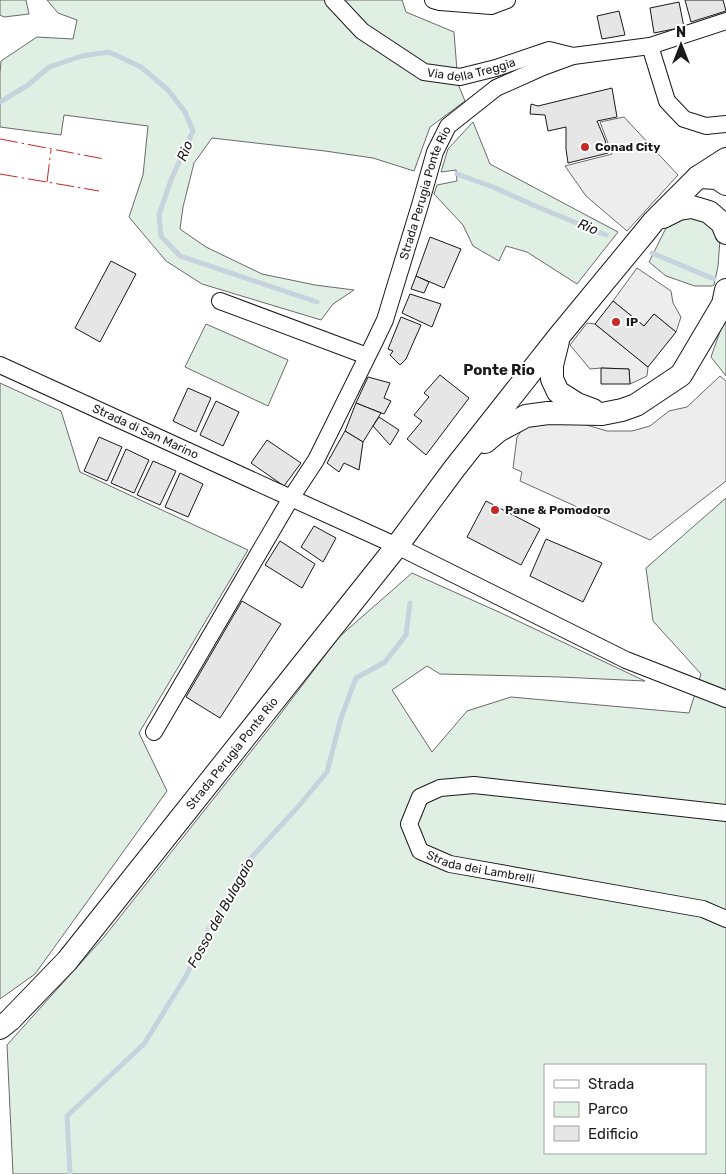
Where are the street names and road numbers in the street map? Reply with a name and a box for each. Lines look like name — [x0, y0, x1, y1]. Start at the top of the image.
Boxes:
street label: Via della Treggia — [426, 55, 517, 84]
street label: Strada Perugia Ponte Rio — [397, 124, 454, 261]
street label: Strada di San Marino — [90, 401, 201, 462]
street label: Strada Perugia Ponte Rio — [183, 694, 281, 812]
street label: Strada dei Lambrelli — [424, 848, 536, 886]

